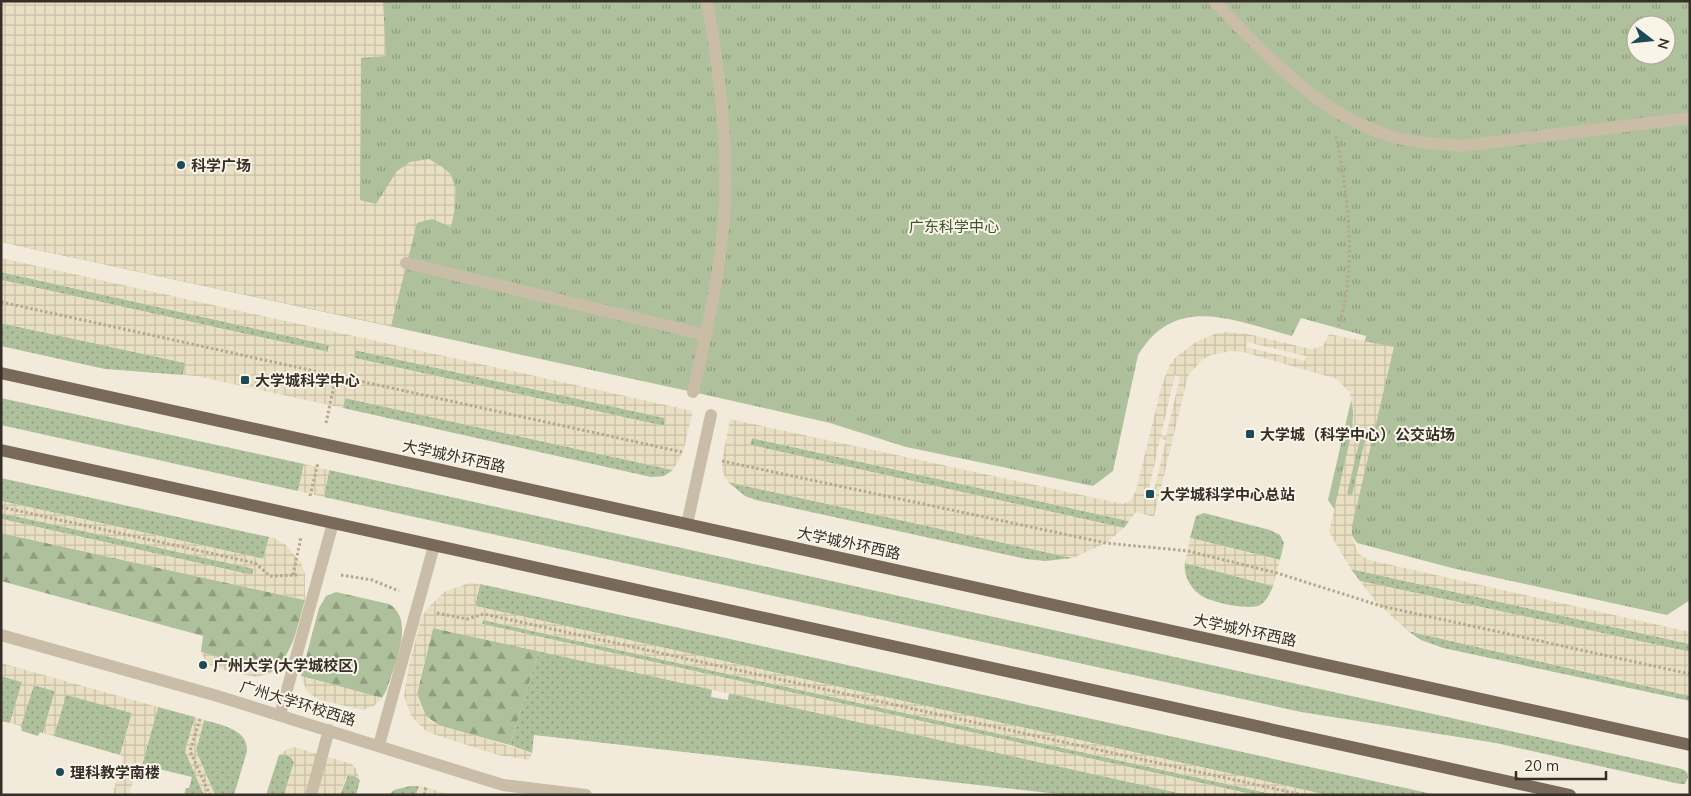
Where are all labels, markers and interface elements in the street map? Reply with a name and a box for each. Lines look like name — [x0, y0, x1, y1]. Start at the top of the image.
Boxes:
north arrow — [1626, 15, 1676, 65]
text: N — [1653, 36, 1674, 51]
place label: 科学广场 — [191, 156, 251, 175]
marker: 科学广场 — [175, 159, 187, 171]
park label: 广东科学中心 — [909, 217, 999, 236]
place label: 大学城科学中心 — [255, 371, 360, 390]
marker: 大学城科学中心 — [239, 374, 251, 386]
place label: 大学城（科学中心）公交站场 — [1260, 425, 1455, 444]
marker: 大学城（科学中心）公交站场 — [1244, 428, 1256, 440]
street label: 大学城外环西路 — [401, 436, 507, 476]
place label: 大学城科学中心总站 — [1160, 485, 1295, 504]
marker: 大学城科学中心总站 — [1144, 488, 1156, 500]
street label: 大学城外环西路 — [796, 523, 902, 563]
street label: 大学城外环西路 — [1192, 610, 1298, 650]
place label: 广州大学(大学城校区) — [213, 656, 359, 675]
marker: 广州大学(大学城校区) — [197, 659, 209, 671]
street label: 广州大学环校西路 — [238, 676, 358, 730]
scale bar — [1516, 748, 1606, 780]
text: 20 m — [1524, 756, 1559, 775]
place label: 理科教学南楼 — [70, 763, 160, 782]
marker: 理科教学南楼 — [54, 766, 66, 778]

